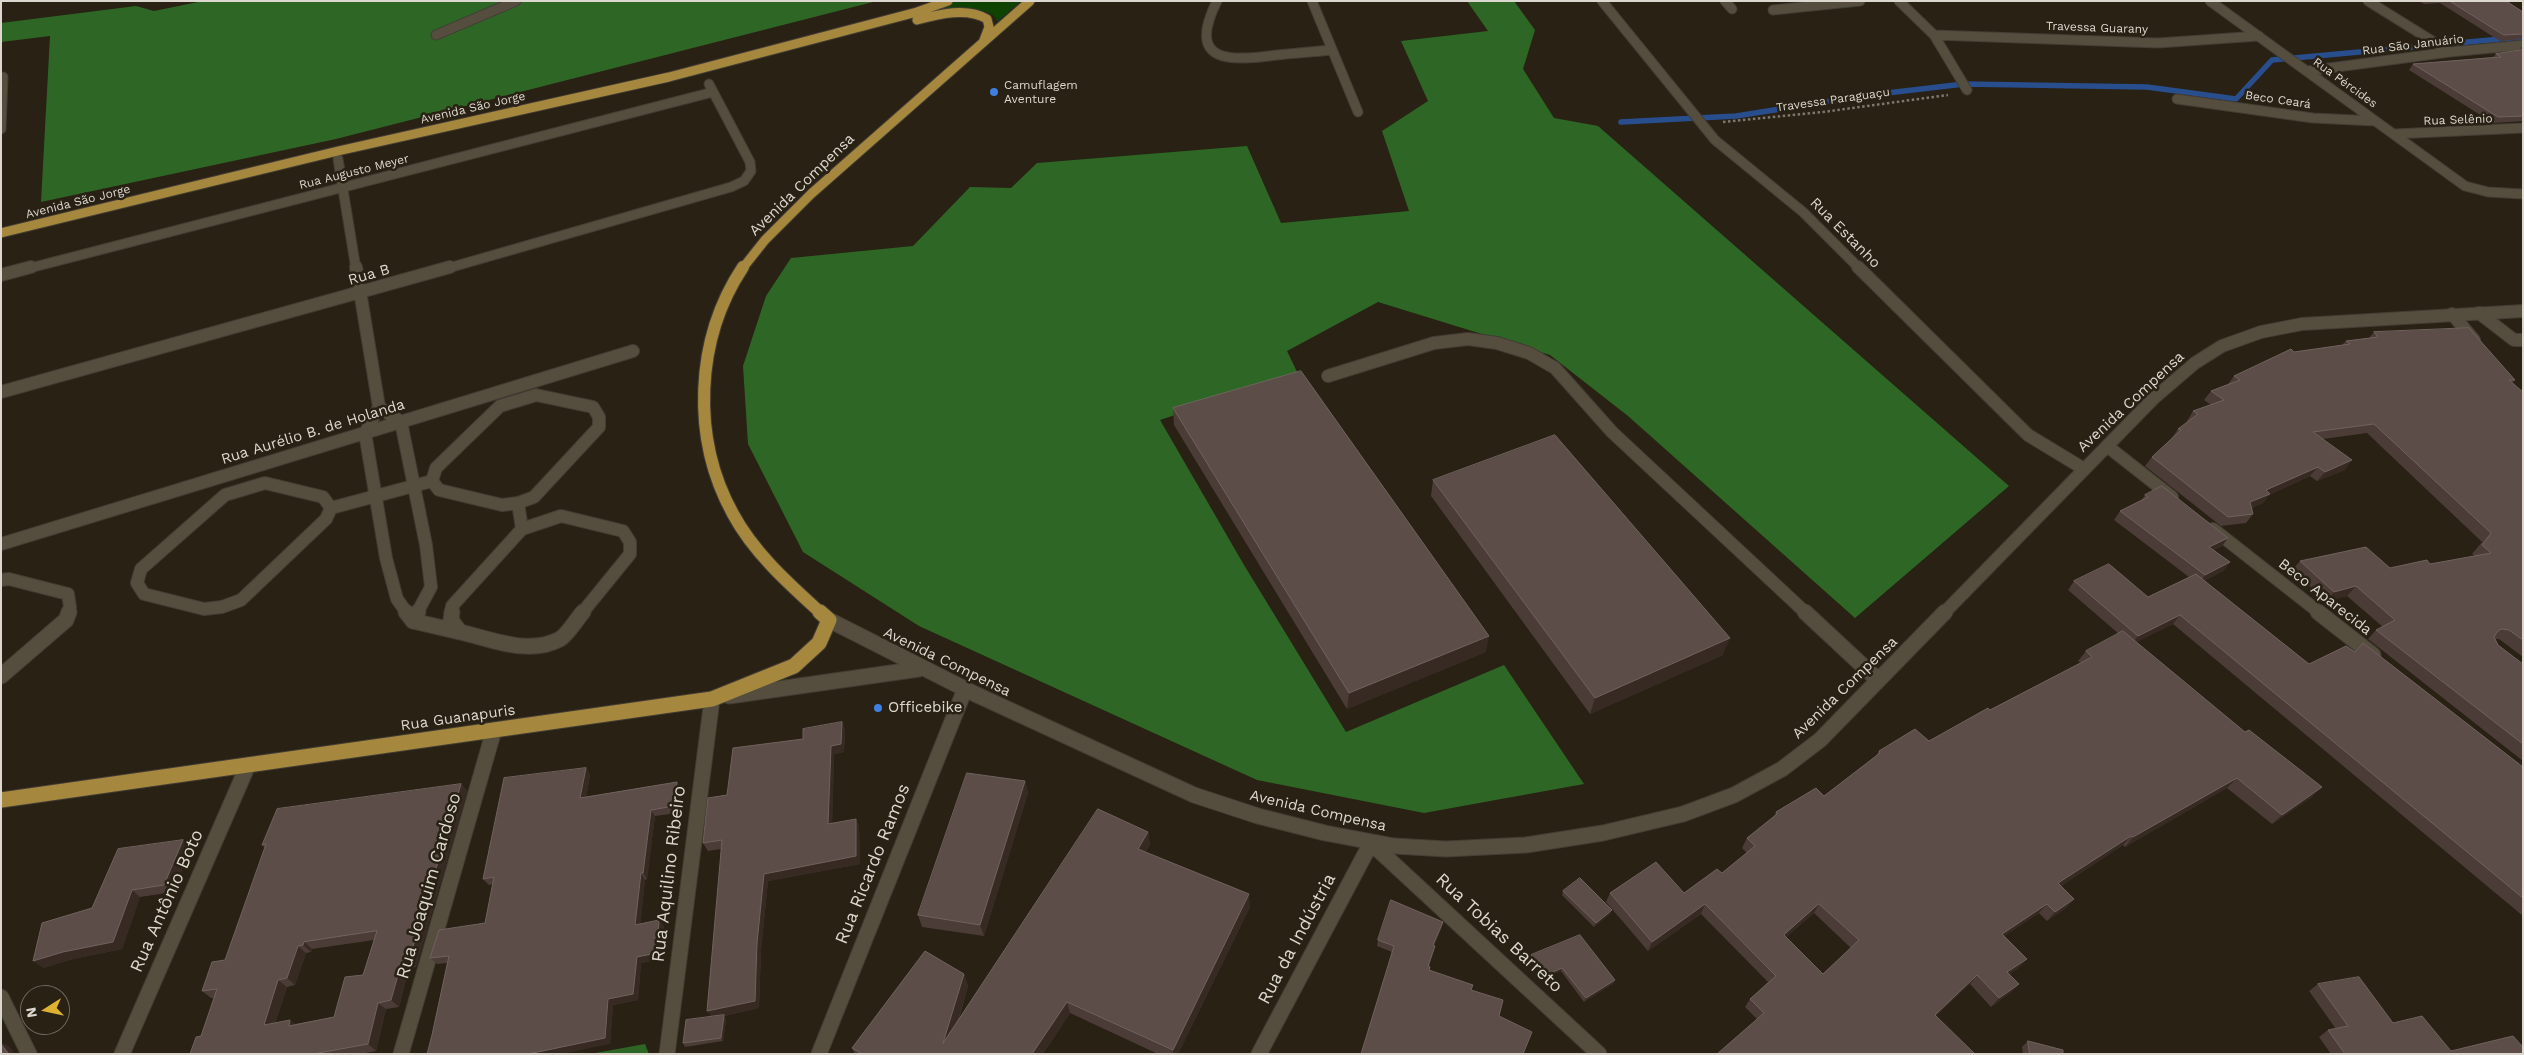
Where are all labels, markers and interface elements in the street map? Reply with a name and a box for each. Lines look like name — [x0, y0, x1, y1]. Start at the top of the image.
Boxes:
street label: Travessa Guarany — [2046, 19, 2148, 37]
street label: Rua São Januário — [2361, 32, 2465, 58]
street label: Rua Pércides — [2310, 55, 2380, 111]
place label: Camuflagem Aventure — [1004, 78, 1078, 106]
street label: Travessa Paraguaçu — [1775, 85, 1891, 115]
marker: Camuflagem Aventure — [988, 86, 1000, 98]
street label: Beco Ceará — [2244, 88, 2312, 112]
street label: Avenida São Jorge — [419, 89, 527, 127]
street label: Rua Selênio — [2423, 112, 2493, 128]
street label: Avenida Compensa — [746, 130, 858, 240]
street label: Rua Augusto Meyer — [298, 151, 410, 193]
street label: Avenida São Jorge — [24, 182, 132, 222]
street label: Rua Estanho — [1806, 194, 1884, 272]
street label: Rua B — [346, 260, 392, 290]
street label: Avenida Compensa — [2074, 348, 2188, 456]
street label: Rua Aurélio B. de Holanda — [219, 395, 407, 469]
street label: Beco Aparecida — [2275, 555, 2375, 639]
street label: Avenida Compensa — [880, 623, 1014, 701]
street label: Avenida Compensa — [1789, 633, 1901, 743]
place label: Officebike — [888, 699, 962, 717]
street label: Rua Guanapuris — [399, 701, 517, 735]
marker: Officebike — [872, 702, 884, 714]
street label: Rua Ricardo Ramos — [831, 781, 915, 947]
street label: Rua Aquilino Ribeiro — [647, 785, 691, 963]
street label: Avenida Compensa — [1248, 787, 1388, 835]
street label: Rua Joaquim Cardoso — [392, 790, 466, 982]
street label: Rua Antônio Boto — [126, 826, 208, 976]
street label: Rua Tobias Barreto — [1431, 869, 1567, 997]
street label: Rua da Indústria — [1253, 870, 1341, 1008]
north arrow — [20, 985, 70, 1035]
text: N — [22, 1006, 40, 1019]

